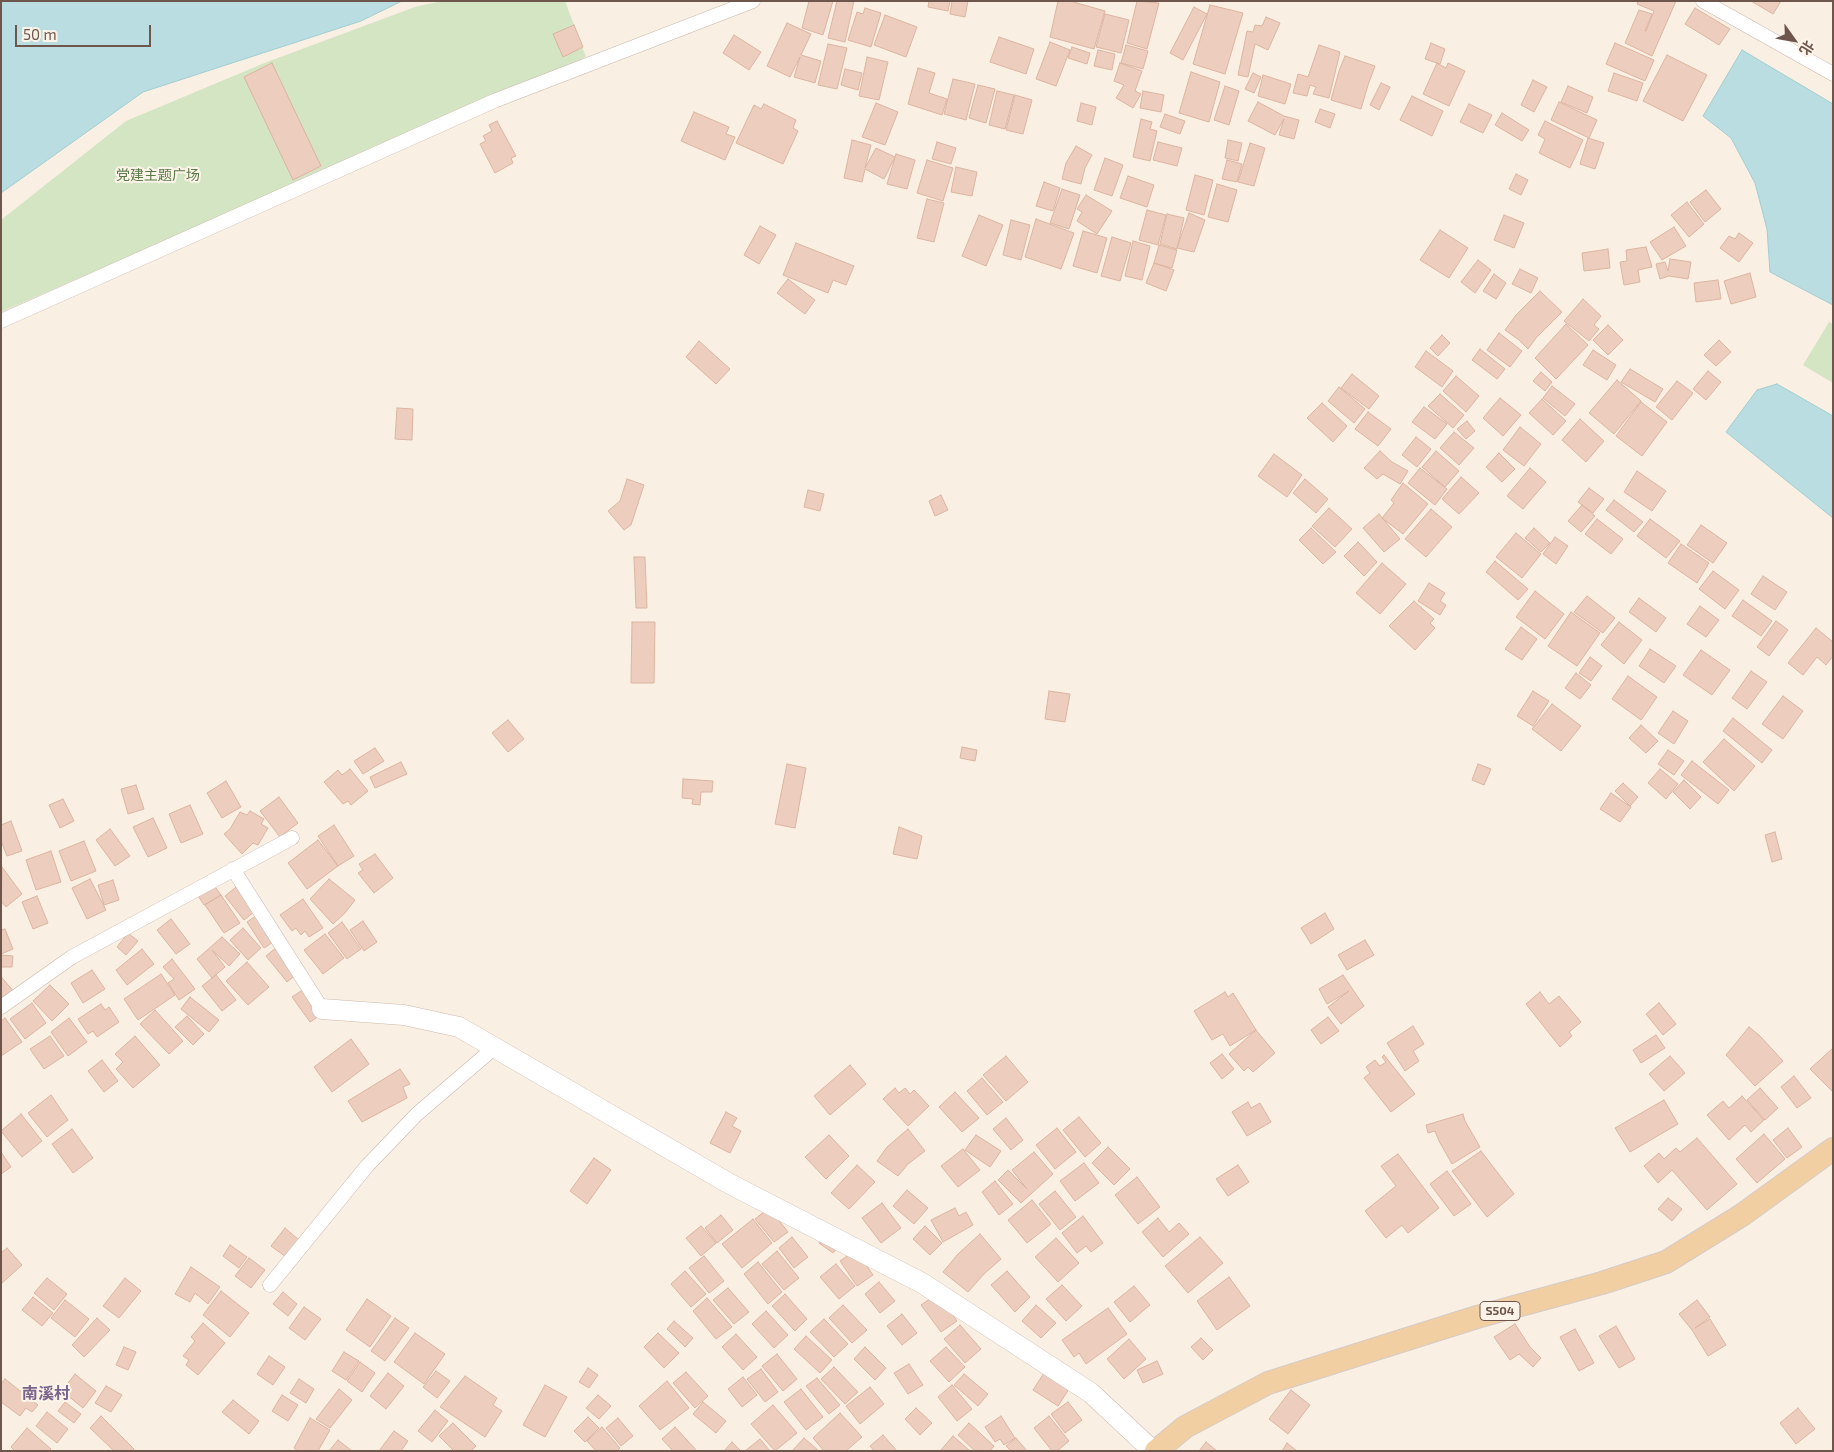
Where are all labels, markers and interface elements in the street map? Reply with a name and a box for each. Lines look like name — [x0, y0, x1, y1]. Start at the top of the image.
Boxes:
scale bar — [18, 15, 154, 47]
north arrow — [1769, 15, 1819, 65]
text: 50 m — [23, 25, 57, 43]
text: 北 — [1796, 38, 1818, 59]
park label: 党建主题广场 — [116, 167, 200, 183]
road number: S504 — [1480, 1302, 1520, 1320]
district label: 南溪村 — [22, 1384, 70, 1404]

